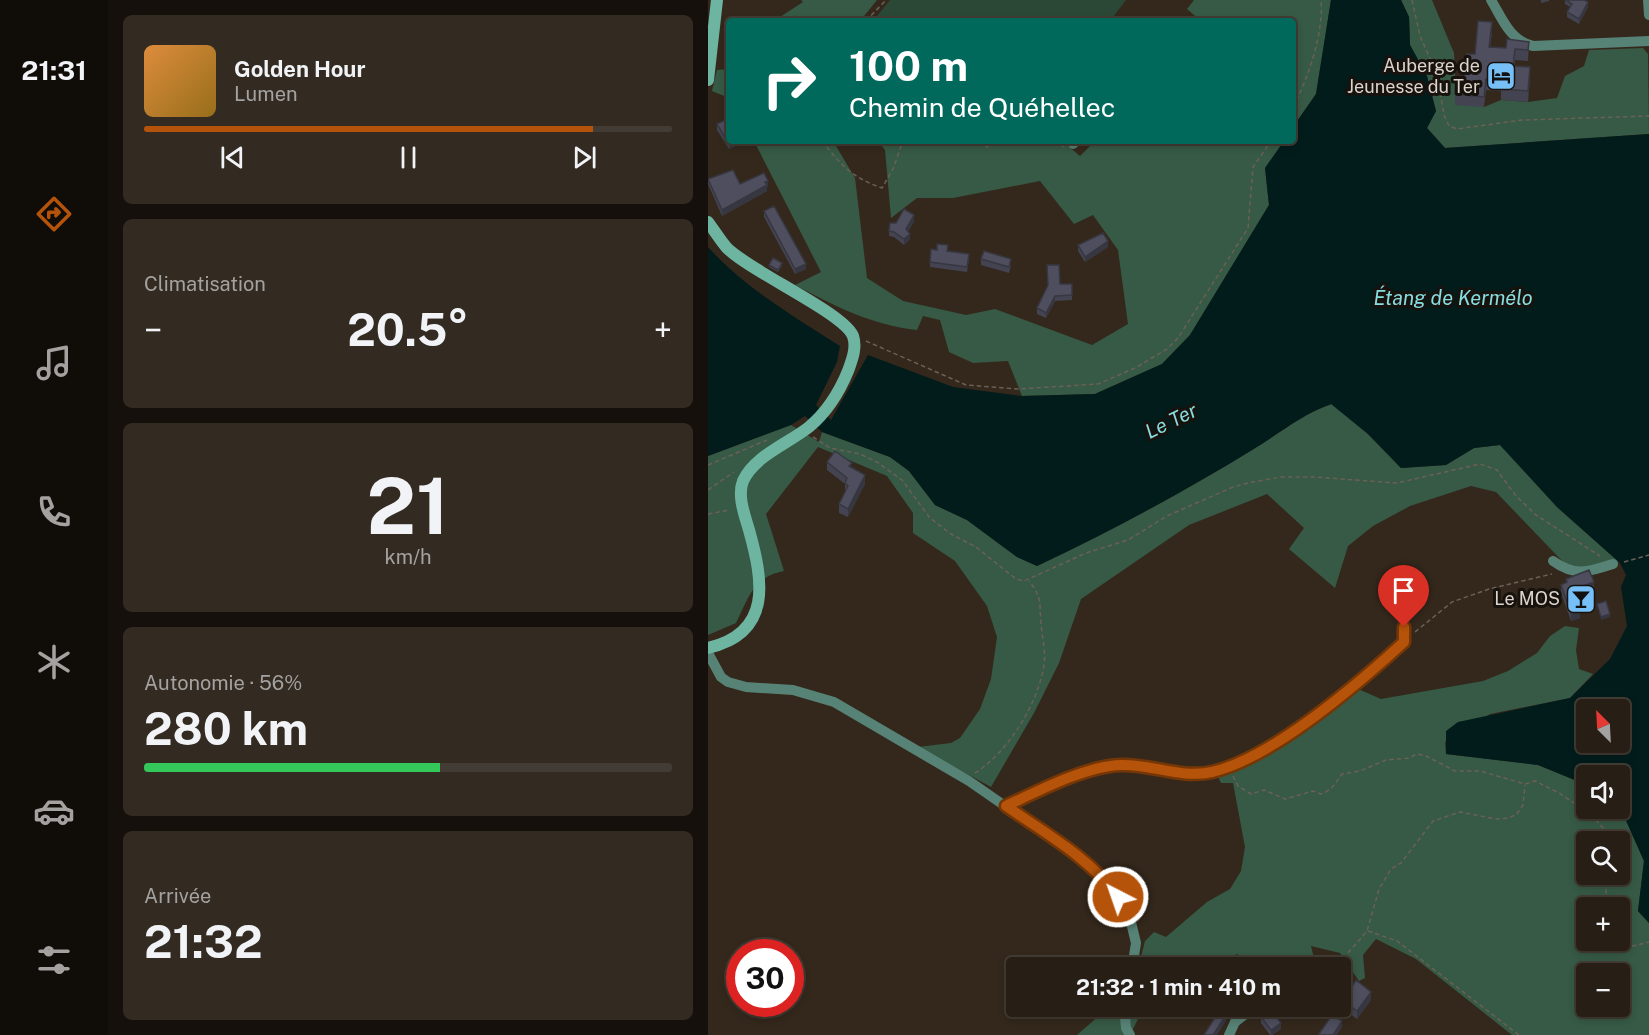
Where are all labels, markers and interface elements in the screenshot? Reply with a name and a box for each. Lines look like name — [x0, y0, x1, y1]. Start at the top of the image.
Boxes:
text: 100 m — [849, 41, 968, 90]
icon: right — [750, 42, 828, 120]
text: 21:31 — [21, 54, 87, 86]
place label: Auberge de Jeunesse du Ter — [1347, 55, 1480, 97]
text: Golden Hour — [234, 56, 365, 82]
hotel icon: Auberge de Jeunesse du Ter — [1485, 60, 1517, 92]
text: Lumen — [234, 82, 298, 106]
text: Chemin de Quéhellec — [849, 91, 1116, 123]
icon: previous — [216, 141, 249, 174]
icon: pause — [392, 141, 425, 174]
icon: next — [568, 141, 601, 174]
icon: directions — [33, 193, 75, 235]
text: Climatisation — [144, 272, 266, 296]
water label: Étang de Kermélo — [1373, 285, 1533, 310]
text: 20.5° — [347, 303, 469, 356]
text: − — [144, 311, 162, 349]
text: + — [654, 311, 672, 349]
icon: music — [33, 342, 75, 384]
water label: Le Ter — [1141, 398, 1201, 444]
text: 21 — [367, 460, 449, 552]
icon: phone — [33, 491, 75, 533]
text: km/h — [384, 545, 432, 569]
pin — [1378, 565, 1429, 627]
icon: arrive — [1387, 574, 1420, 607]
bar icon: Le MOS — [1565, 583, 1597, 615]
place label: Le MOS — [1494, 588, 1560, 609]
icon: climate — [33, 641, 75, 683]
text: Autonomie · 56% — [144, 671, 302, 695]
north arrow — [1576, 699, 1630, 753]
map controls — [1576, 699, 1630, 1017]
text: 280 km — [144, 702, 308, 755]
button: sound — [1576, 765, 1630, 819]
icon: car — [33, 790, 75, 832]
button: search — [1576, 831, 1630, 885]
position arrow — [1086, 865, 1150, 929]
text: Arrivée — [144, 884, 211, 908]
button: + — [1576, 897, 1630, 951]
text: 21:32 — [144, 915, 262, 968]
icon: filters — [33, 939, 75, 981]
speed limit sign: 30 — [726, 939, 804, 1017]
button: − — [1576, 963, 1630, 1017]
text: 21:32 · 1 min · 410 m — [1076, 974, 1281, 1000]

